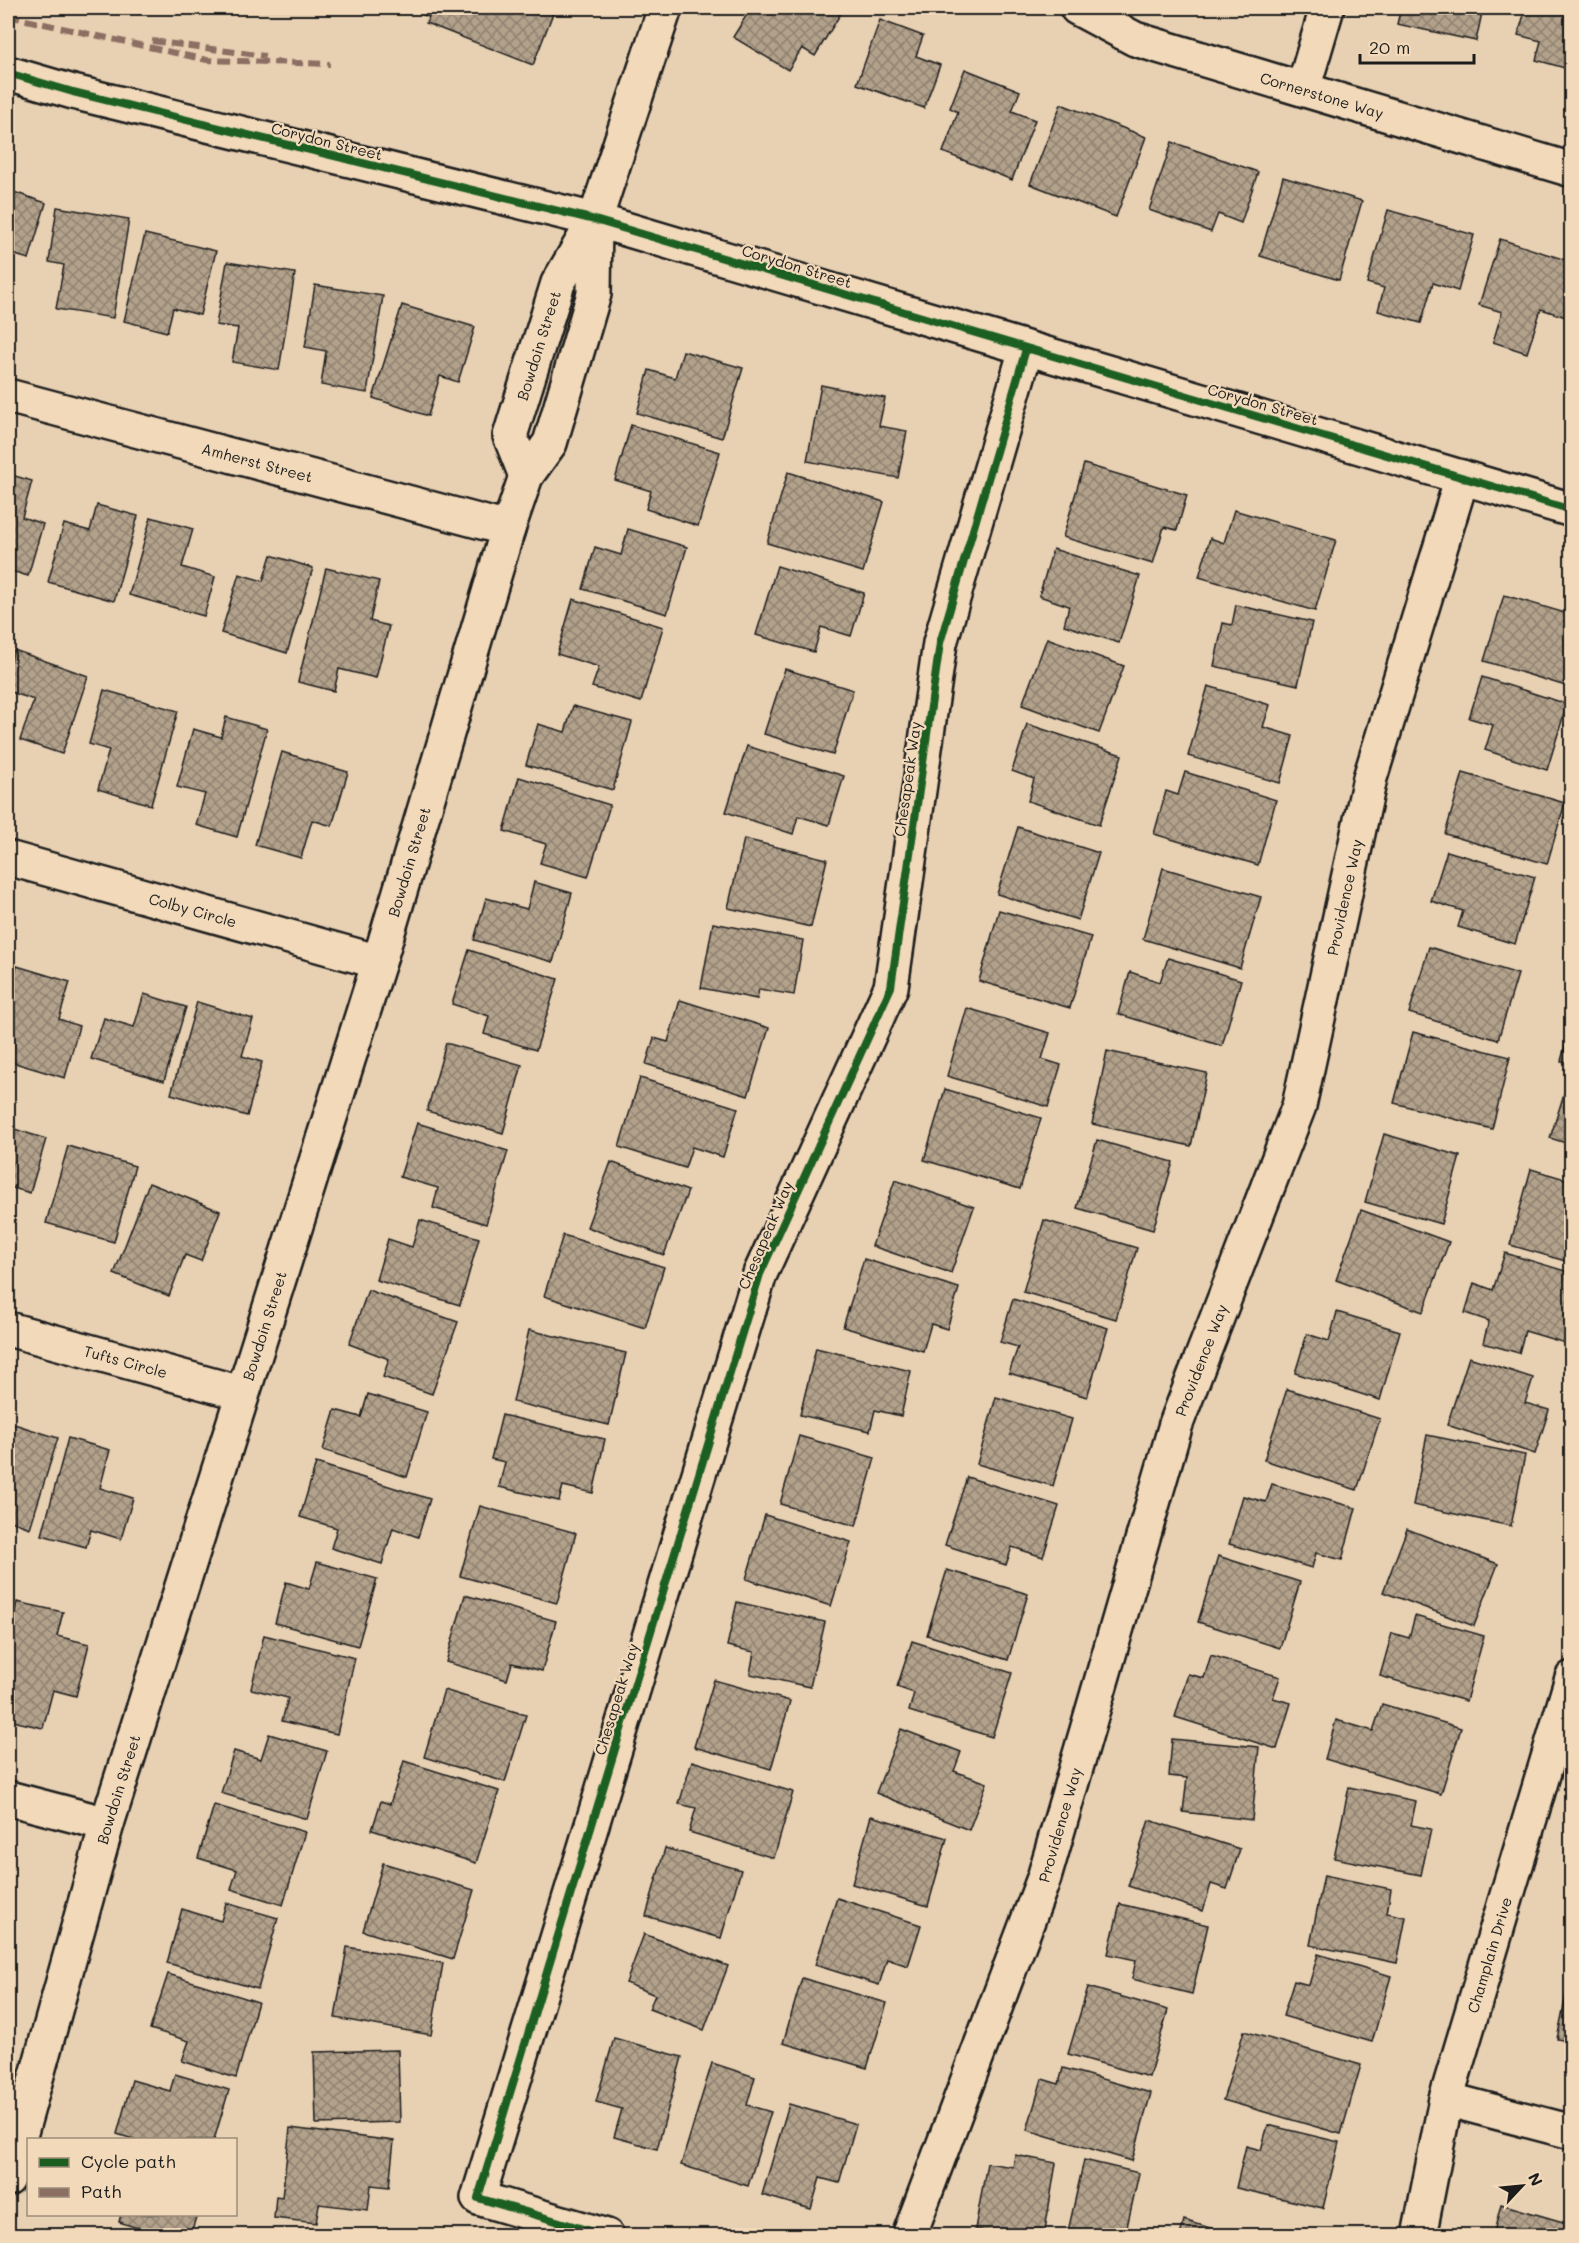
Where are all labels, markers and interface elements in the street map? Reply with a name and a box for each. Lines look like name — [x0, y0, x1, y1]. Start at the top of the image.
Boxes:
scale bar — [1360, 27, 1474, 65]
text: 20 m — [1369, 35, 1410, 59]
street label: Cornerstone Way — [1258, 67, 1386, 123]
street label: Corydon Street — [269, 117, 385, 165]
street label: Corydon Street — [739, 240, 855, 292]
street label: Bowdoin Street — [512, 288, 565, 403]
street label: Corydon Street — [1205, 379, 1321, 429]
street label: Amherst Street — [200, 438, 315, 487]
street label: Chesapeak Way — [889, 720, 925, 838]
street label: Bowdoin Street — [383, 804, 435, 919]
street label: Providence Way — [1322, 837, 1367, 957]
street label: Colby Circle — [147, 888, 239, 932]
street label: Chesapeak Way — [733, 1178, 797, 1292]
street label: Bowdoin Street — [238, 1268, 291, 1383]
street label: Providence Way — [1170, 1301, 1232, 1419]
street label: Tufts Circle — [82, 1340, 170, 1382]
street label: Chesapeak Way — [589, 1640, 643, 1757]
street label: Bowdoin Street — [92, 1732, 145, 1846]
street label: Providence Way — [1033, 1765, 1086, 1885]
street label: Champlain Drive — [1462, 1894, 1516, 2015]
legend — [27, 2138, 237, 2216]
text: Cycle path — [81, 2149, 176, 2173]
north arrow — [1492, 2156, 1552, 2216]
text: N — [1524, 2169, 1548, 2189]
text: Path — [81, 2179, 121, 2203]

